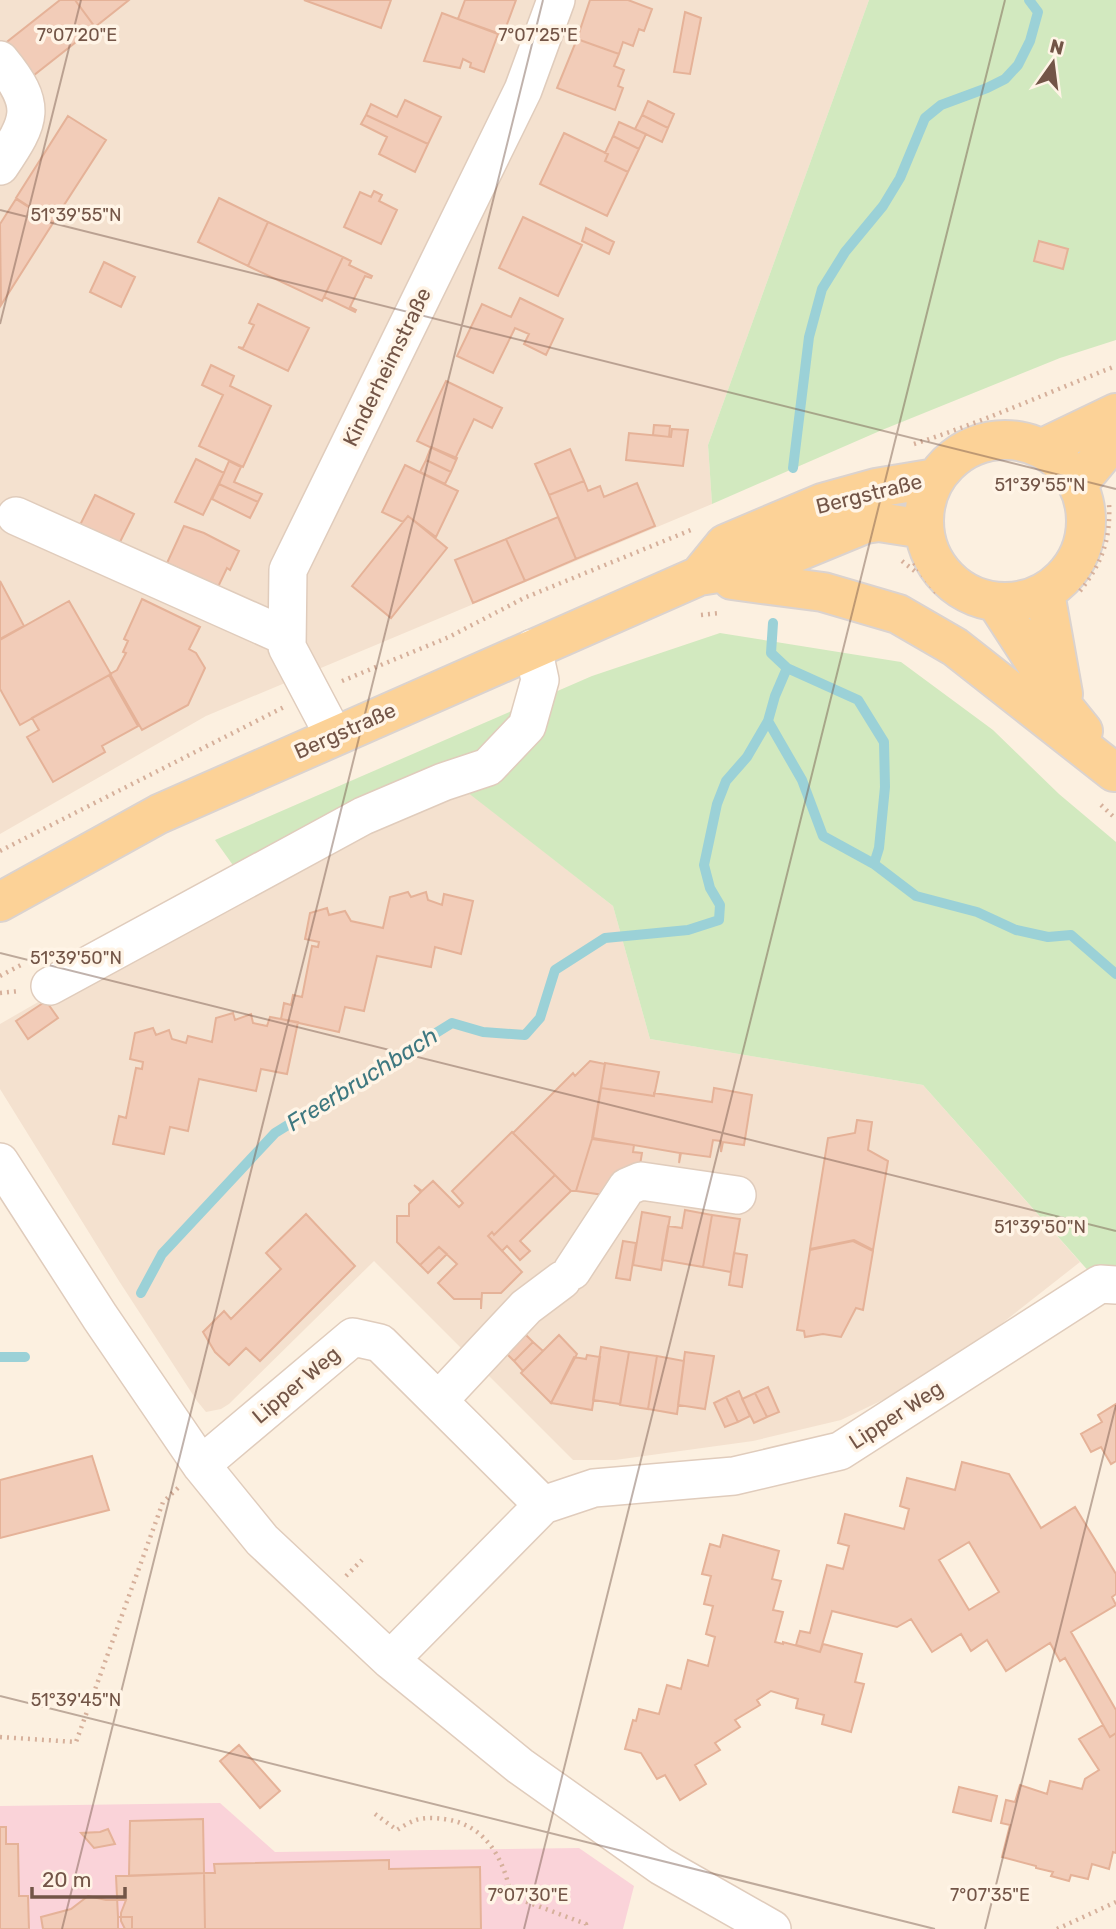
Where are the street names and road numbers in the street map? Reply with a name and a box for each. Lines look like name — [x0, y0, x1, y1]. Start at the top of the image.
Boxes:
street label: Kinderheimstraße — [337, 283, 436, 450]
street label: Bergstraße — [813, 468, 925, 519]
street label: Bergstraße — [290, 697, 399, 764]
street label: Lipper Weg — [247, 1341, 345, 1428]
street label: Lipper Weg — [844, 1375, 947, 1454]

